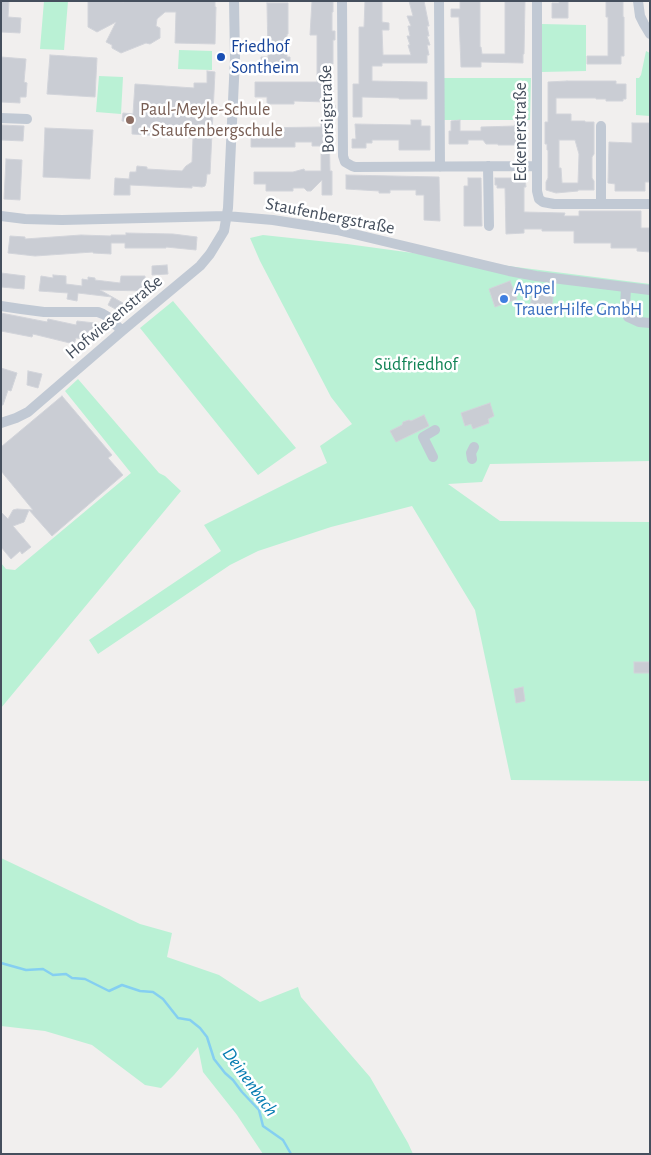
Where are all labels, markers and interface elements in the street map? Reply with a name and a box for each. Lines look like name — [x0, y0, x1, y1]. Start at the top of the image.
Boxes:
place label: Friedhof Sontheim — [231, 36, 299, 78]
marker: Friedhof Sontheim — [215, 51, 227, 63]
street label: Borsigstraße — [315, 64, 339, 154]
street label: Eckenerstraße — [510, 82, 532, 182]
place label: Paul-Meyle-Schule + Staufenbergschule — [140, 99, 283, 142]
marker: Paul-Meyle-Schule + Staufenbergschule — [124, 114, 136, 126]
street label: Staufenbergstraße — [264, 193, 396, 239]
street label: Hofwiesenstraße — [61, 270, 167, 364]
place label: Appel TrauerHilfe GmbH — [514, 278, 642, 320]
marker: Appel TrauerHilfe GmbH — [498, 293, 510, 305]
park label: Südfriedhof — [374, 354, 458, 376]
water label: Deinenbach — [217, 1043, 283, 1121]

